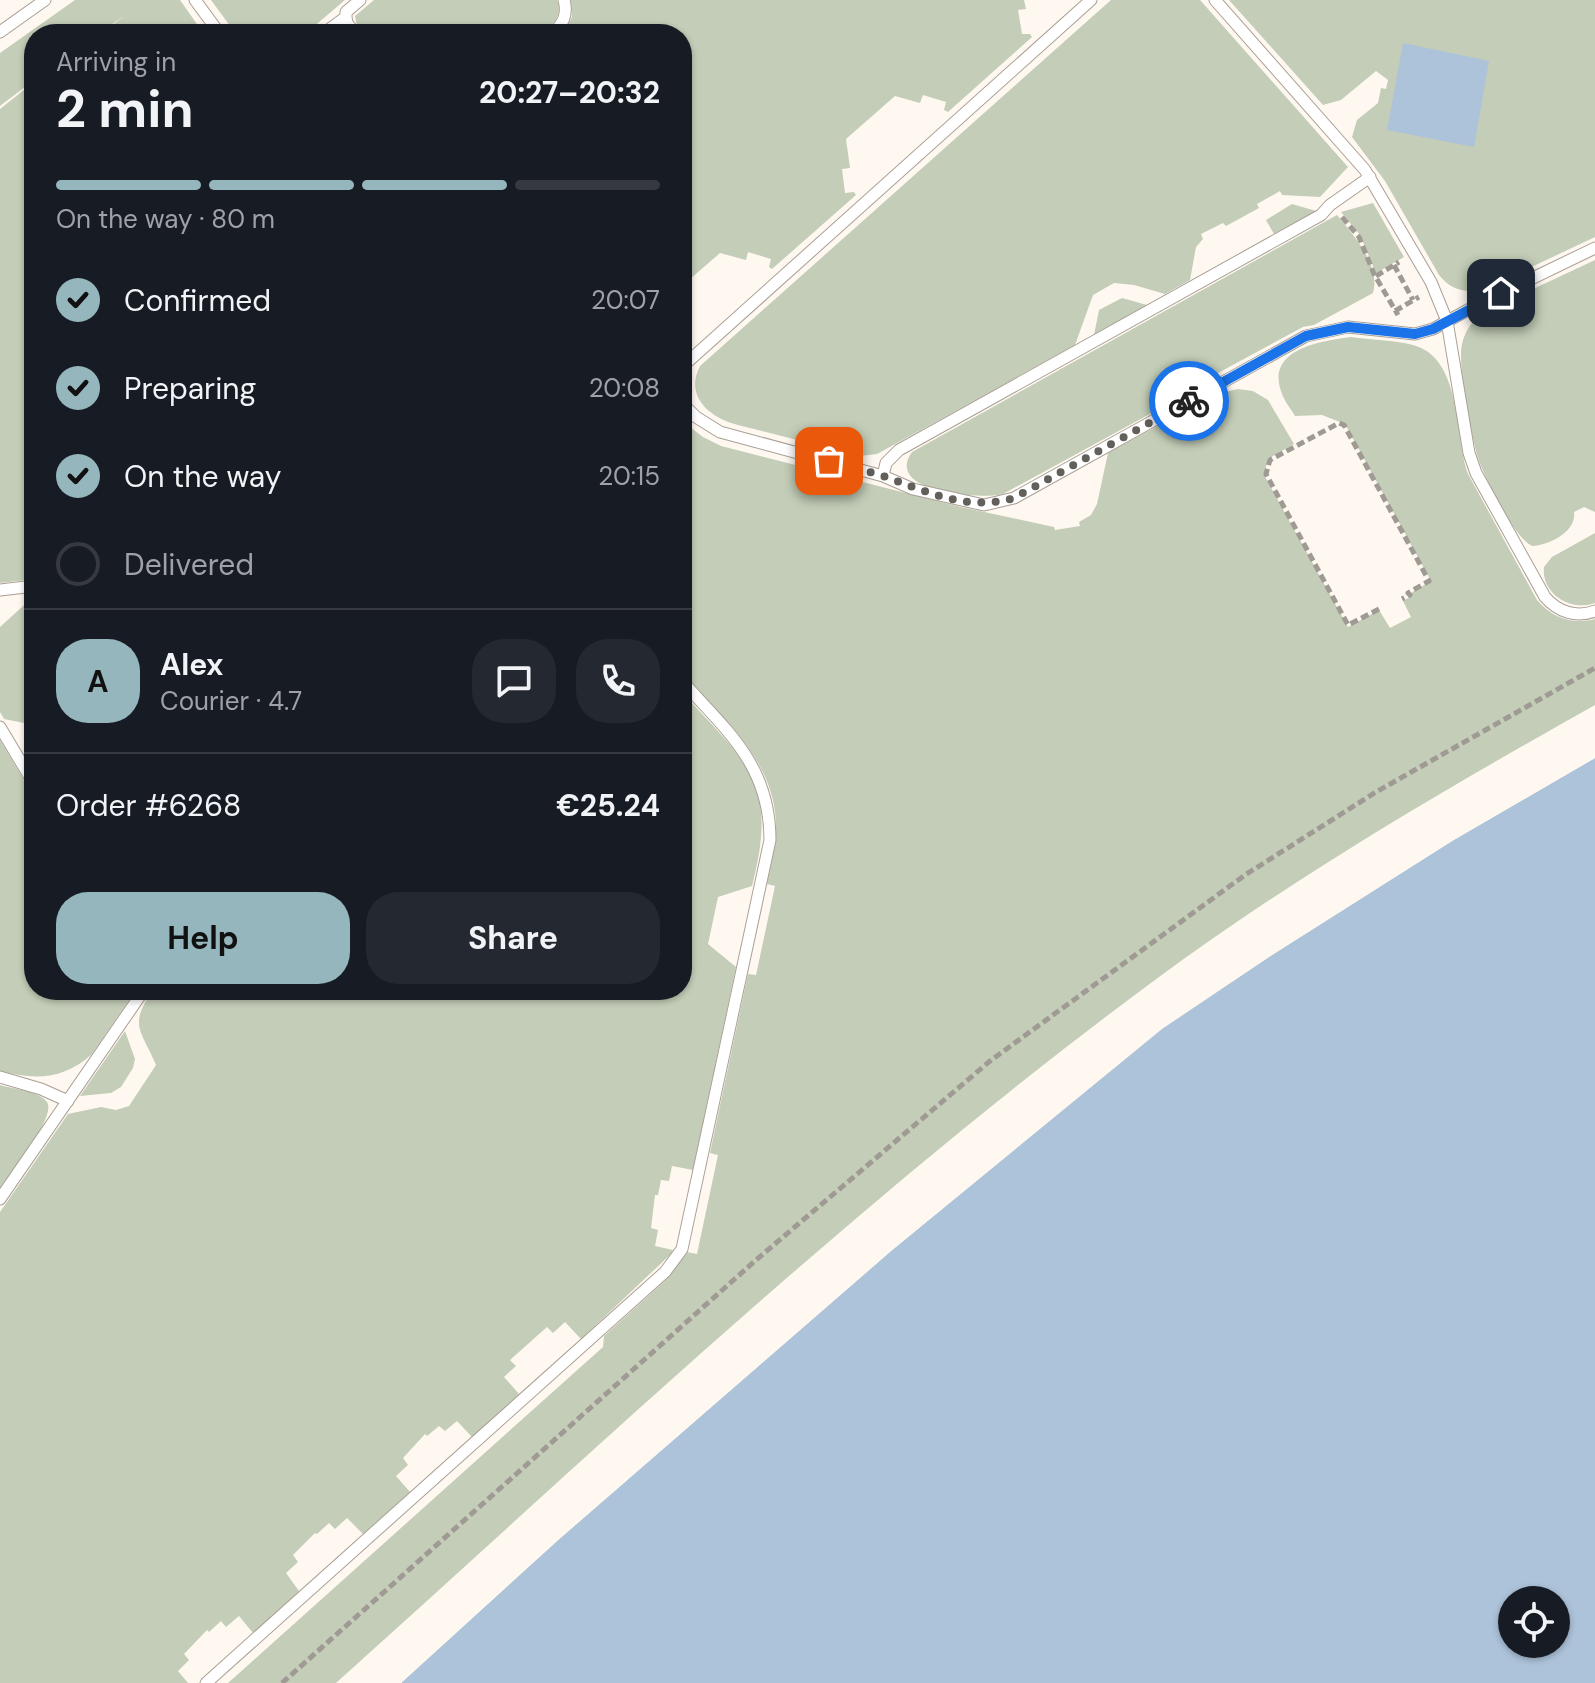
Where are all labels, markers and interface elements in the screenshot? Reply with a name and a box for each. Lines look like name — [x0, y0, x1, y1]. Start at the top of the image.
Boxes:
text: Arriving in — [56, 45, 176, 79]
text: 20:27–20:32 — [479, 73, 660, 112]
text: 2 min — [56, 75, 194, 143]
text: On the way · 80 m — [56, 202, 275, 236]
pin — [1467, 259, 1535, 327]
icon: home — [1479, 271, 1523, 315]
icon: check — [56, 278, 100, 322]
text: Confirmed — [124, 281, 271, 320]
text: 20:07 — [591, 283, 660, 317]
courier — [1149, 361, 1229, 441]
icon: check — [56, 366, 100, 410]
text: Preparing — [124, 369, 256, 408]
text: 20:08 — [589, 371, 660, 405]
icon: bike — [1167, 379, 1211, 423]
pin — [795, 427, 863, 495]
icon: bag — [807, 439, 851, 483]
icon: check — [56, 454, 100, 498]
text: On the way — [124, 457, 281, 496]
text: 20:15 — [598, 459, 660, 493]
text: Delivered — [124, 545, 254, 584]
button: chat — [472, 639, 556, 723]
button: phone — [576, 639, 660, 723]
text: Alex — [160, 645, 223, 684]
text: A — [87, 662, 109, 701]
text: Courier · 4.7 — [160, 684, 302, 718]
text: Order #6268 — [56, 786, 241, 825]
text: €25.24 — [556, 786, 660, 825]
button: Help — [56, 892, 350, 984]
button: Share — [366, 892, 660, 984]
map controls — [1498, 1586, 1570, 1658]
button: locate — [1498, 1586, 1570, 1658]

